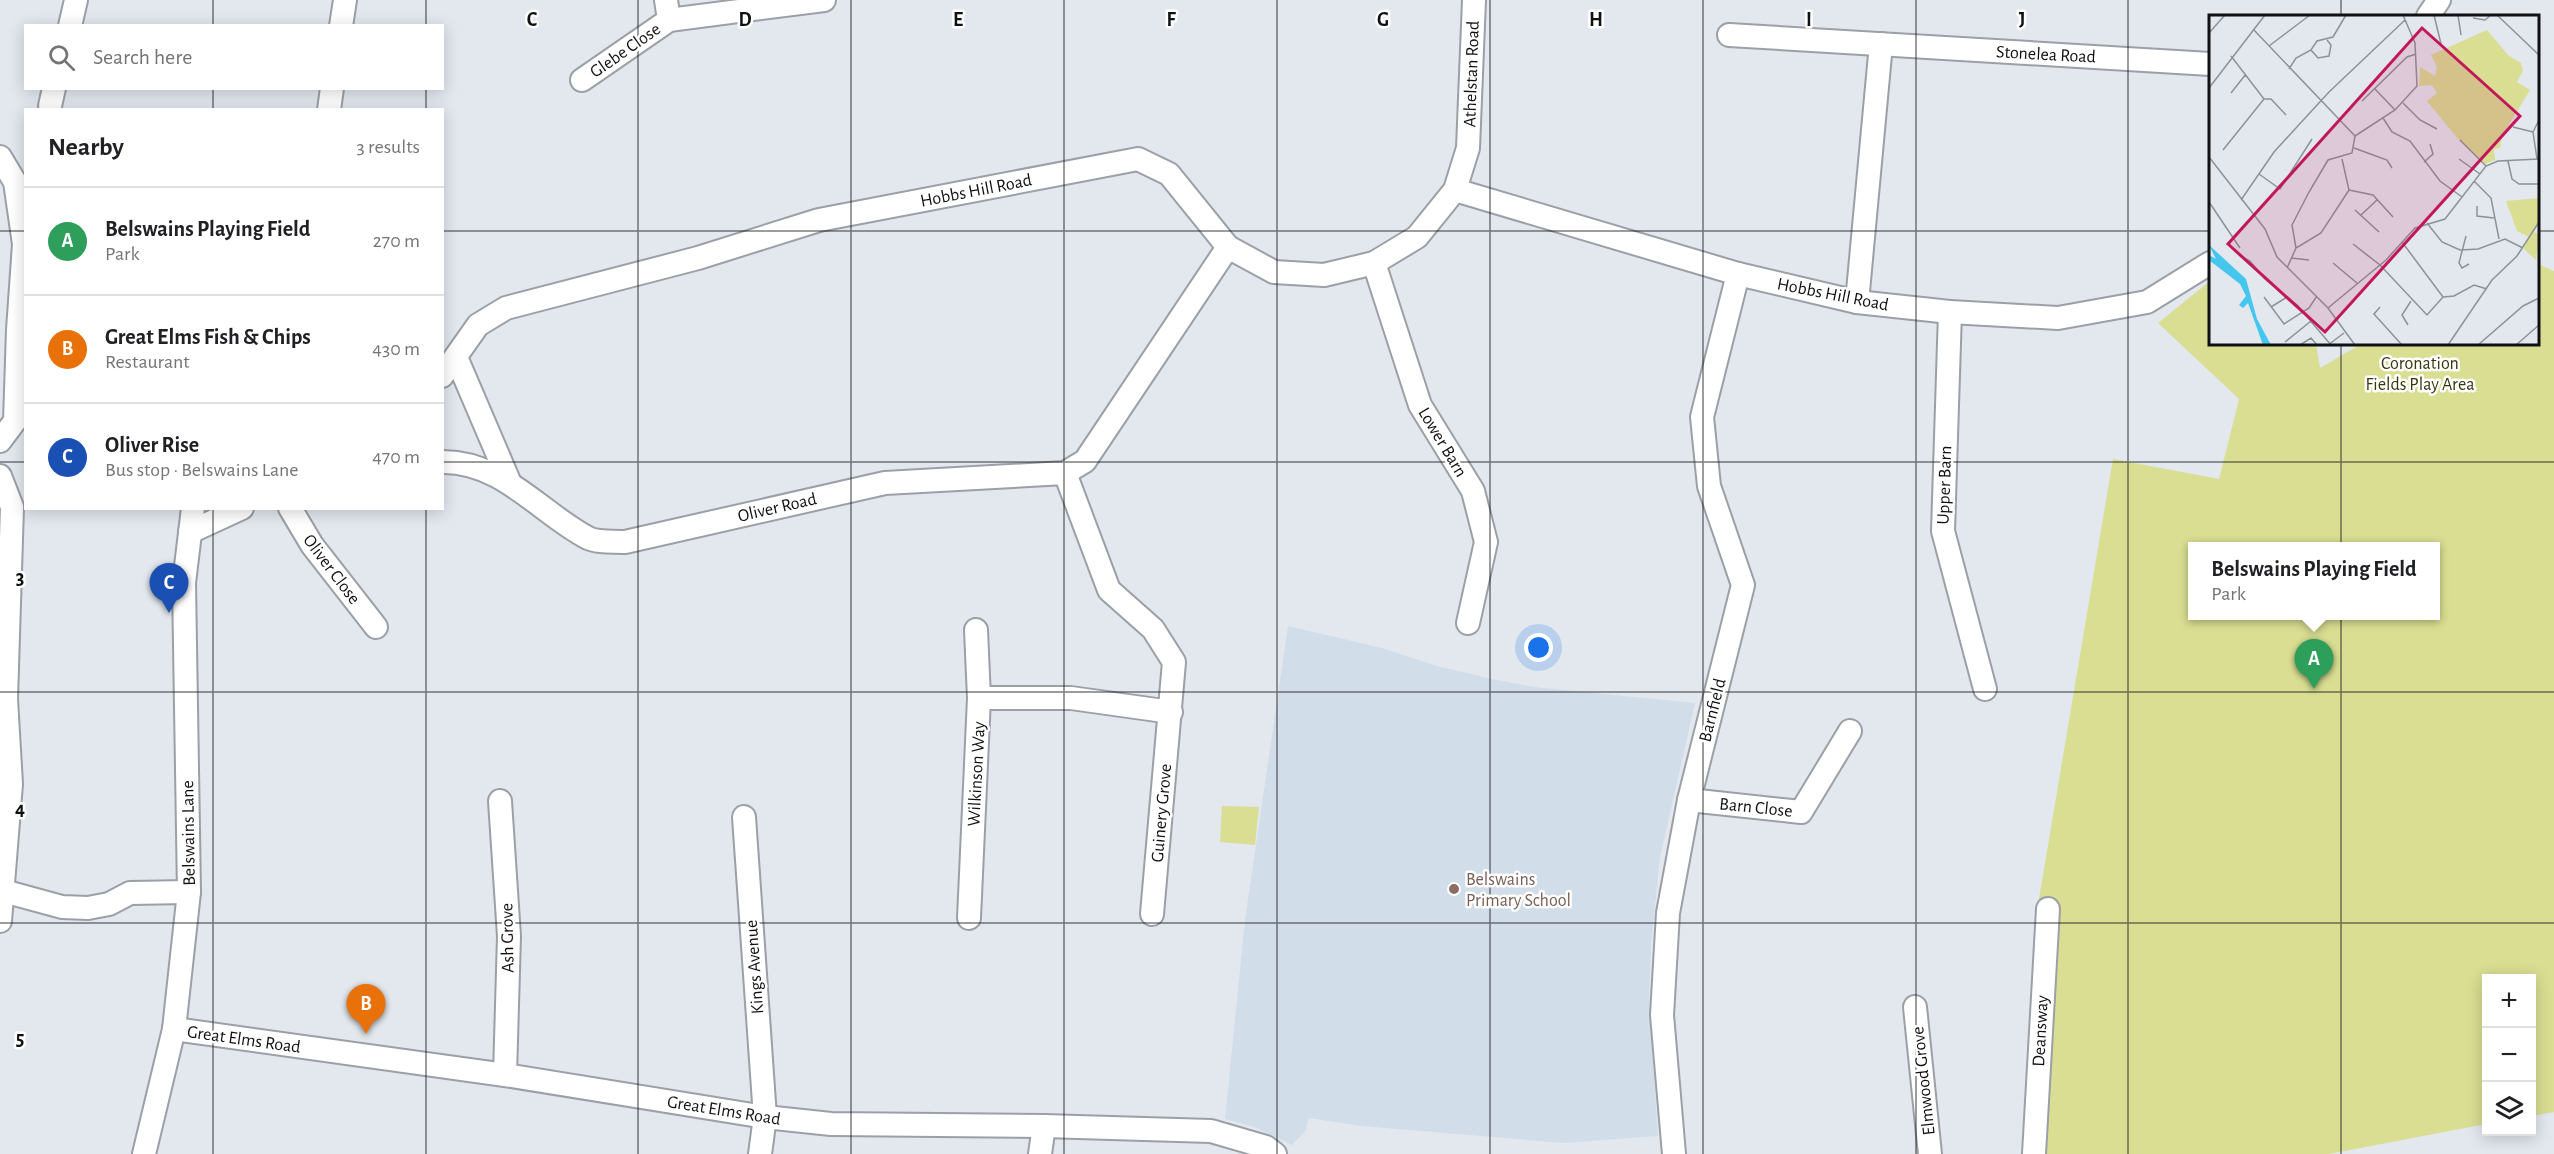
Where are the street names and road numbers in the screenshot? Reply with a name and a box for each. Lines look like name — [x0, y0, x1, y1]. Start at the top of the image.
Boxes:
street label: Glebe Close — [587, 20, 664, 82]
street label: Athelstan Road — [1461, 21, 1483, 128]
street label: Stonelea Road — [1996, 43, 2096, 67]
street label: Hobbs Hill Road — [919, 171, 1034, 211]
street label: Hobbs Hill Road — [1775, 275, 1890, 315]
street label: Lower Barn — [1414, 405, 1470, 480]
street label: Upper Barn — [1935, 445, 1955, 525]
street label: Oliver Road — [736, 490, 818, 526]
street label: Oliver Close — [299, 531, 363, 608]
street label: Barnfield — [1696, 677, 1730, 744]
street label: Wilkinson Way — [965, 721, 989, 827]
street label: Guinery Grove — [1149, 763, 1175, 863]
street label: Belswains Lane — [179, 780, 199, 886]
street label: Barn Close — [1718, 795, 1793, 821]
street label: Ash Grove — [498, 903, 518, 973]
street label: Kings Avenue — [743, 919, 767, 1015]
street label: Deansway — [2030, 995, 2052, 1067]
street label: Great Elms Road — [186, 1023, 302, 1057]
street label: Elmwood Grove — [1909, 1026, 1939, 1136]
street label: Great Elms Road — [666, 1093, 782, 1129]

